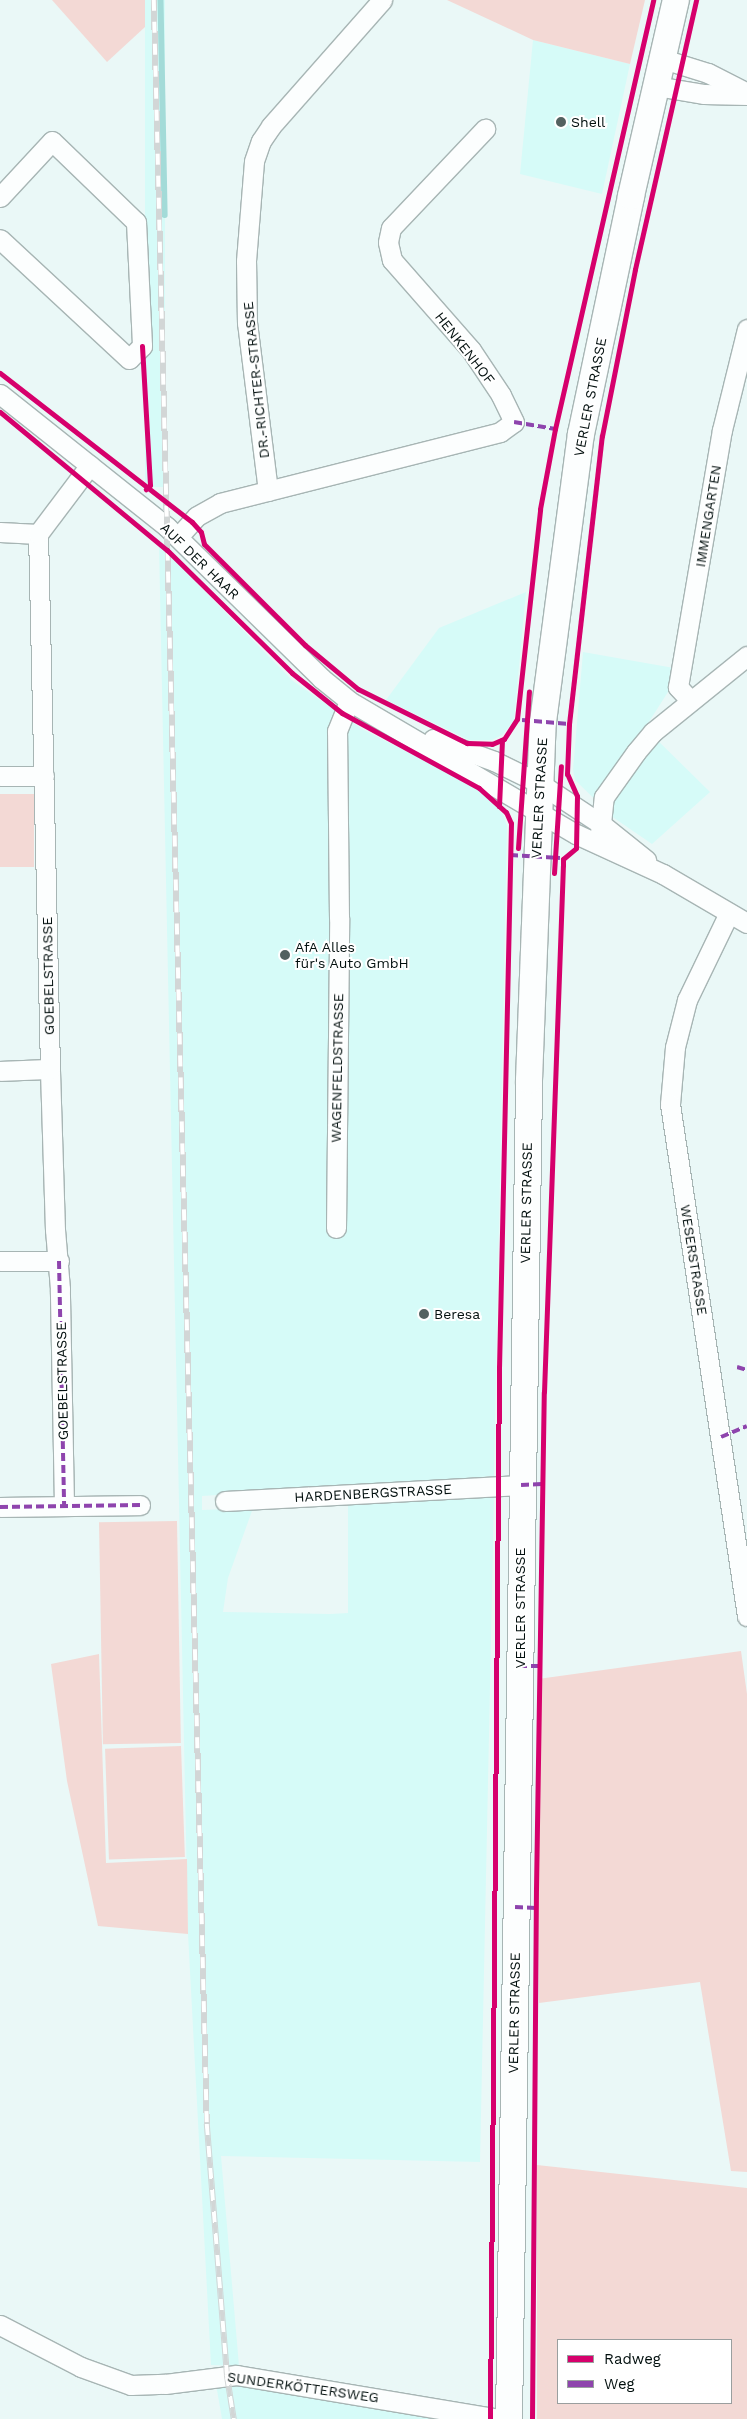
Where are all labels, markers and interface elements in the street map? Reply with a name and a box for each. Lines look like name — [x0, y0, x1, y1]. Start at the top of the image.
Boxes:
place label: Shell — [571, 114, 605, 130]
marker: Shell — [555, 116, 567, 128]
street label: DR.-RICHTER-STRASSE — [239, 301, 273, 459]
street label: HENKENHOF — [432, 308, 498, 388]
street label: VERLER STRASSE — [570, 336, 610, 458]
street label: IMMENGARTEN — [692, 464, 724, 568]
street label: AUF DER HAAR — [157, 519, 243, 603]
street label: VERLER STRASSE — [527, 737, 551, 859]
street label: GOEBELSTRASSE — [39, 917, 57, 1035]
place label: AfA Alles für's Auto GmbH — [295, 939, 409, 972]
marker: AfA Alles für's Auto GmbH — [279, 949, 291, 961]
street label: WAGENFELDSTRASSE — [327, 993, 347, 1143]
street label: VERLER STRASSE — [517, 1142, 535, 1264]
street label: WESERSTRASSE — [677, 1203, 711, 1317]
place label: Beresa — [434, 1306, 480, 1322]
marker: Beresa — [418, 1308, 430, 1320]
street label: GOEBELSTRASSE — [53, 1322, 71, 1440]
street label: HARDENBERGSTRASSE — [294, 1480, 452, 1506]
street label: VERLER STRASSE — [512, 1547, 528, 1669]
street label: VERLER STRASSE — [505, 1952, 523, 2074]
legend — [557, 2339, 732, 2404]
text: Radweg — [604, 2350, 661, 2368]
street label: SUNDERKÖTTERSWEG — [226, 2368, 380, 2406]
text: Weg — [604, 2375, 635, 2393]

